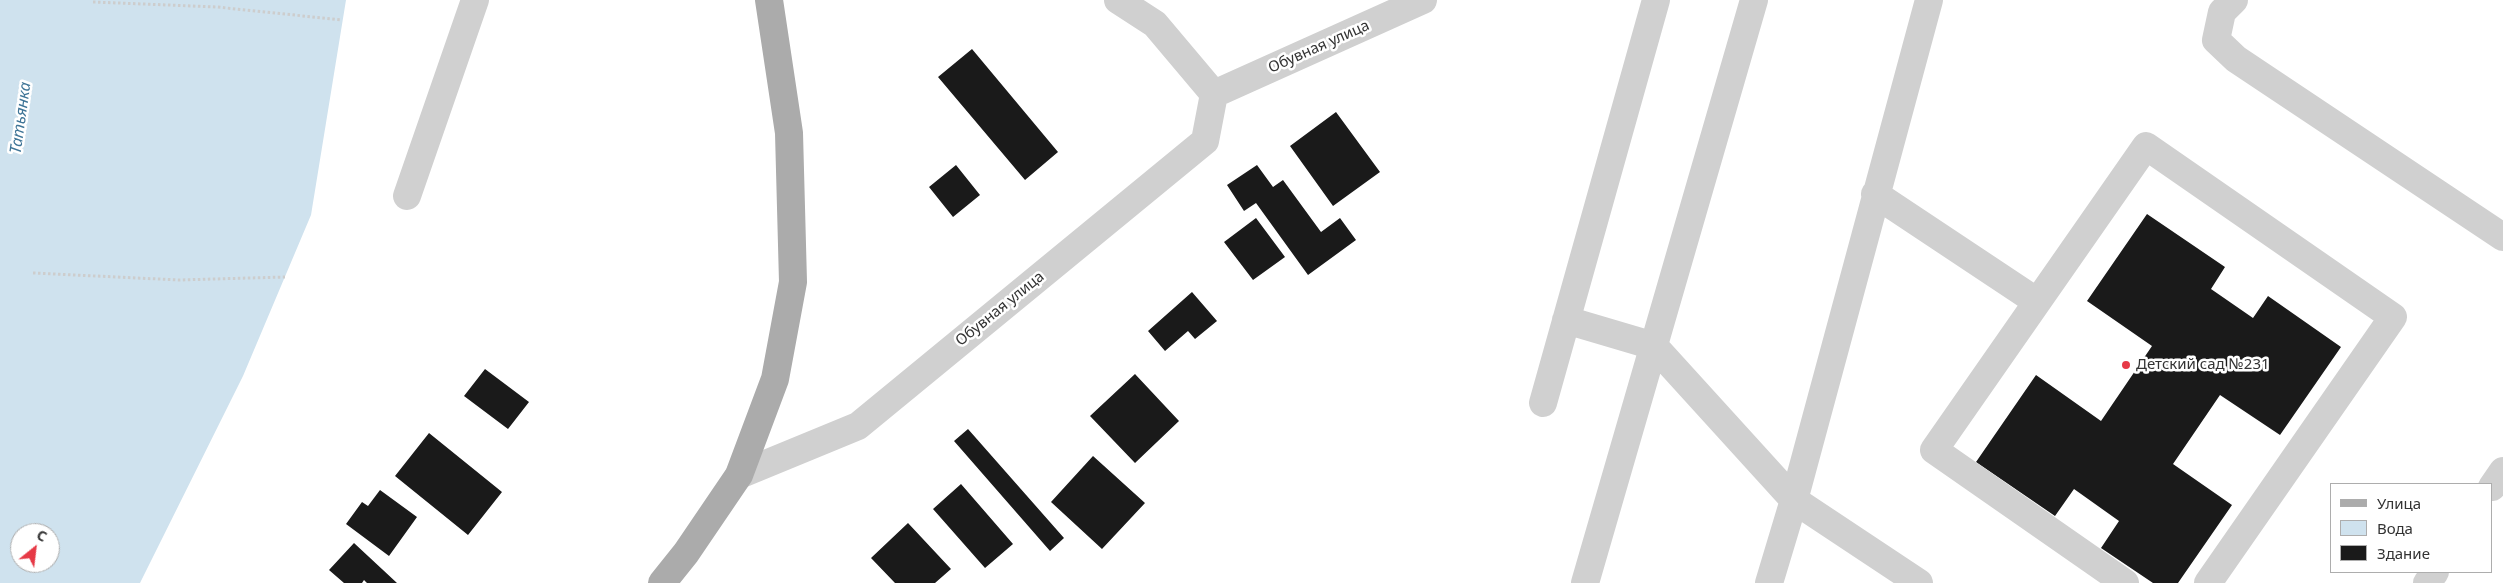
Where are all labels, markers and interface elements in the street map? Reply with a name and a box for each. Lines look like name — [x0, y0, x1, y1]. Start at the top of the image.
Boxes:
street label: Обувная улица — [1266, 17, 1372, 77]
water label: Татьянка — [6, 81, 36, 155]
street label: Обувная улица — [952, 268, 1048, 350]
place label: Детский сад №231 — [2136, 356, 2270, 374]
marker: Детский сад №231 — [2120, 359, 2132, 371]
legend — [2330, 483, 2493, 573]
text: Улица — [2377, 493, 2421, 513]
text: Вода — [2377, 518, 2413, 538]
north arrow — [10, 523, 60, 573]
text: С — [33, 525, 51, 546]
text: Здание — [2377, 543, 2430, 563]

